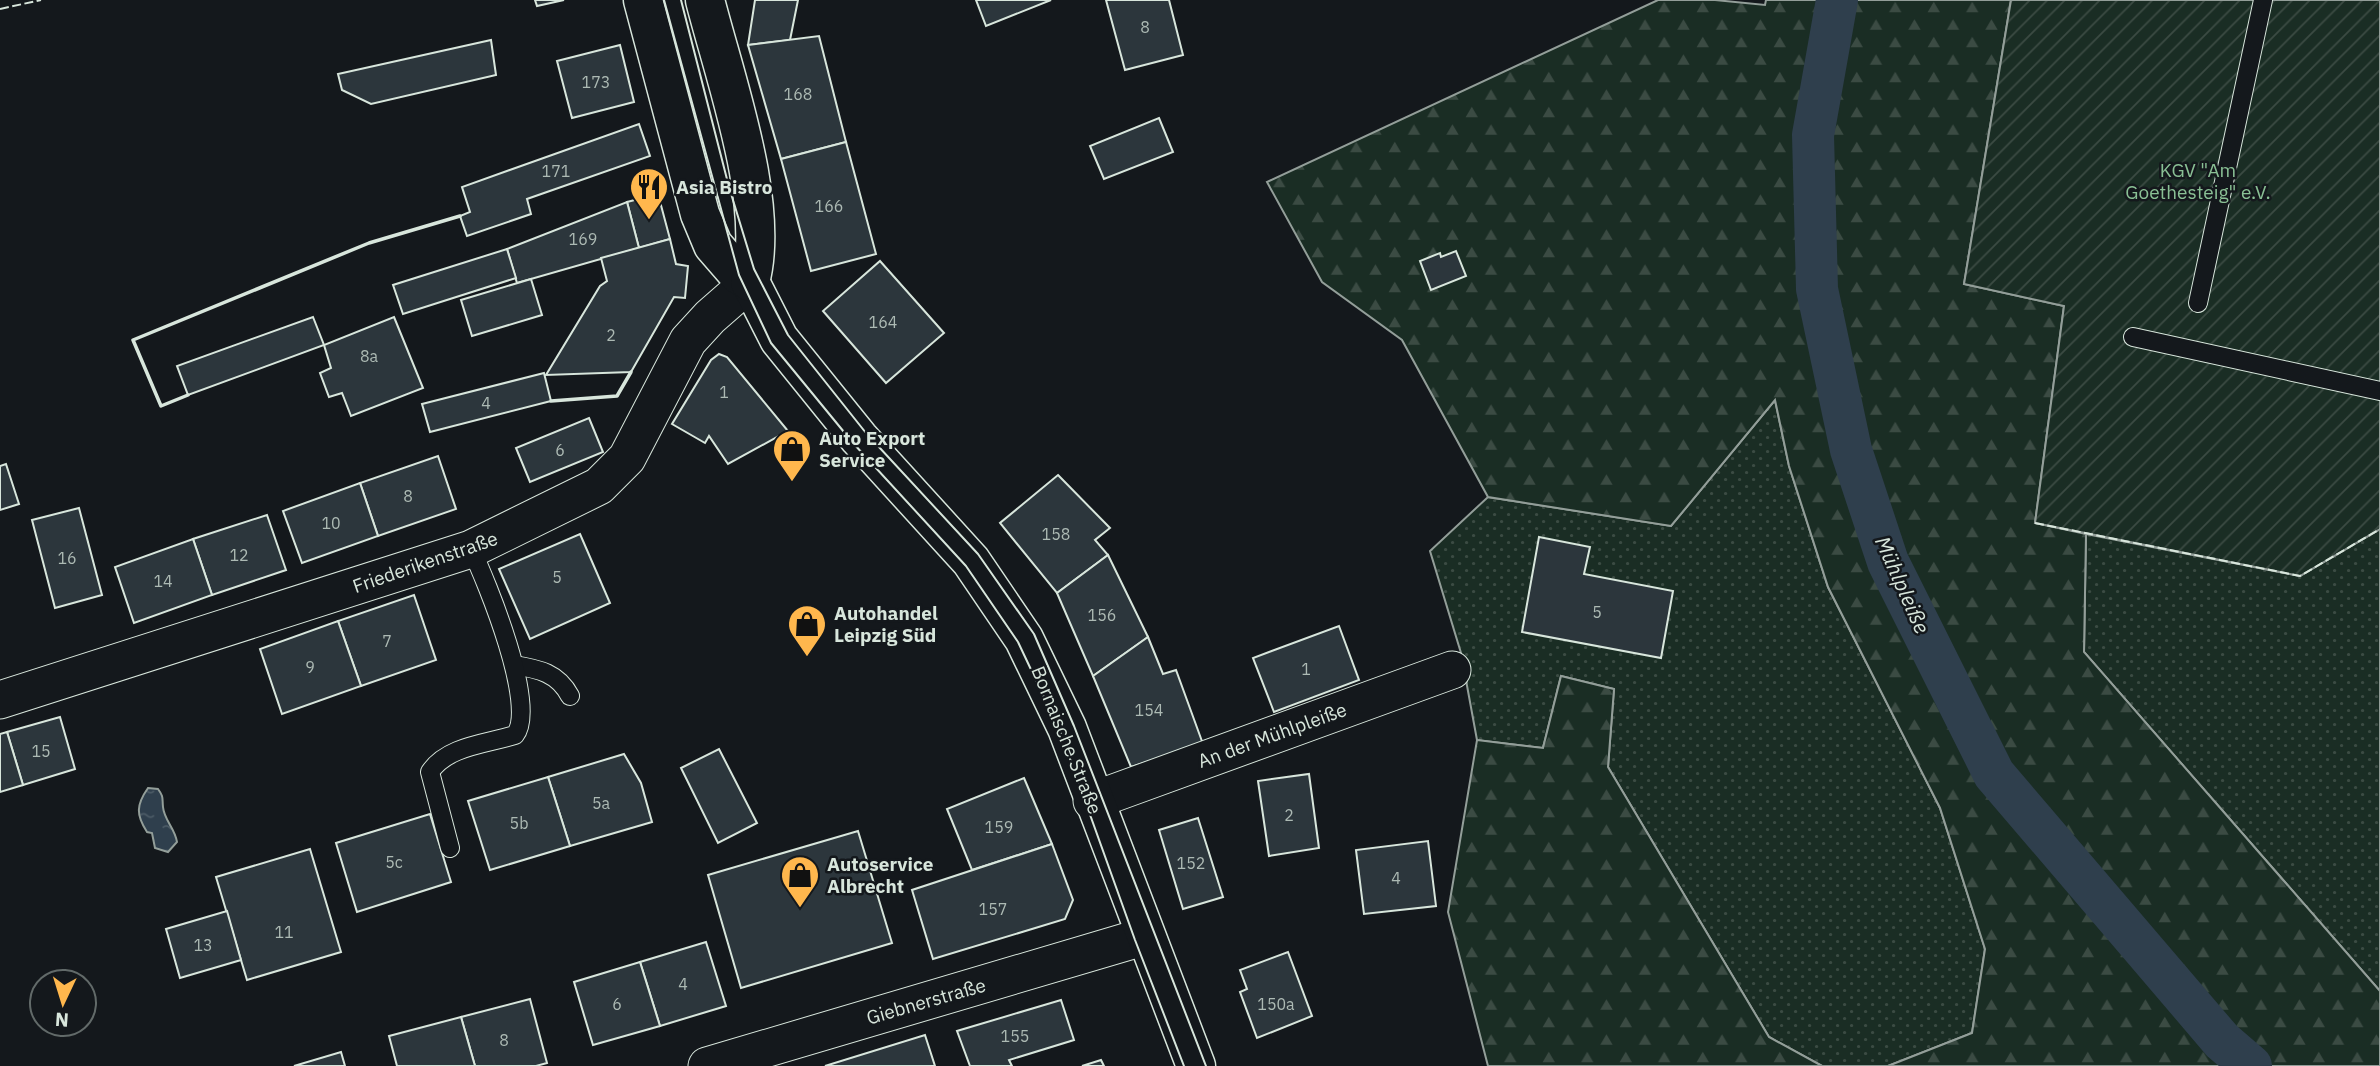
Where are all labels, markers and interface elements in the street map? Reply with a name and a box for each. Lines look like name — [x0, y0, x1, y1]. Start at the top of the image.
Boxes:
house number: 8 — [1140, 17, 1150, 37]
house number: 173 — [582, 72, 610, 92]
house number: 168 — [784, 84, 812, 104]
park label: KGV "Am Goethesteig" e.V. — [2125, 158, 2271, 204]
house number: 171 — [542, 161, 570, 181]
restaurant icon: Asia Bistro — [628, 166, 670, 221]
place label: Asia Bistro — [676, 175, 773, 199]
house number: 166 — [815, 196, 843, 216]
house number: 169 — [569, 229, 597, 249]
house number: 164 — [869, 312, 897, 332]
house number: 2 — [606, 325, 616, 345]
house number: 8a — [360, 346, 379, 366]
house number: 1 — [719, 382, 729, 402]
house number: 4 — [481, 393, 491, 413]
place label: Auto Export Service — [819, 426, 925, 472]
shop icon: Auto Export Service — [771, 428, 813, 483]
house number: 6 — [555, 440, 565, 460]
house number: 8 — [403, 486, 413, 506]
house number: 10 — [321, 513, 341, 533]
house number: 158 — [1042, 524, 1070, 544]
street label: Friederikenstraße — [349, 526, 501, 598]
water label: Mühlpleiße — [1869, 532, 1937, 638]
house number: 12 — [229, 545, 249, 565]
house number: 16 — [57, 548, 77, 568]
house number: 5 — [552, 567, 562, 587]
house number: 14 — [153, 571, 173, 591]
place label: Autohandel Leipzig Süd — [834, 601, 938, 647]
house number: 5 — [1592, 602, 1602, 622]
shop icon: Autohandel Leipzig Süd — [786, 603, 828, 658]
house number: 156 — [1088, 605, 1116, 625]
house number: 7 — [382, 631, 392, 651]
house number: 9 — [305, 657, 315, 677]
house number: 1 — [1301, 659, 1311, 679]
street label: Bornaische Straße — [1026, 662, 1108, 818]
street label: An der Mühlpleiße — [1194, 697, 1350, 773]
house number: 154 — [1135, 700, 1163, 720]
house number: 15 — [31, 741, 51, 761]
house number: 5a — [592, 793, 611, 813]
house number: 2 — [1284, 805, 1294, 825]
house number: 5b — [510, 813, 528, 833]
house number: 159 — [985, 817, 1013, 837]
house number: 5c — [385, 852, 403, 872]
place label: Autoservice Albrecht — [827, 852, 933, 898]
house number: 152 — [1177, 853, 1205, 873]
shop icon: Autoservice Albrecht — [779, 854, 821, 909]
house number: 4 — [1391, 868, 1401, 888]
house number: 157 — [979, 899, 1007, 919]
house number: 11 — [274, 922, 294, 942]
house number: 13 — [193, 935, 213, 955]
north arrow — [28, 968, 98, 1038]
street label: Giebnerstraße — [864, 973, 988, 1029]
house number: 4 — [678, 974, 688, 994]
house number: 6 — [612, 994, 622, 1014]
house number: 150a — [1257, 994, 1295, 1014]
text: N — [54, 1008, 70, 1032]
house number: 155 — [1001, 1026, 1029, 1046]
house number: 8 — [499, 1030, 509, 1050]

